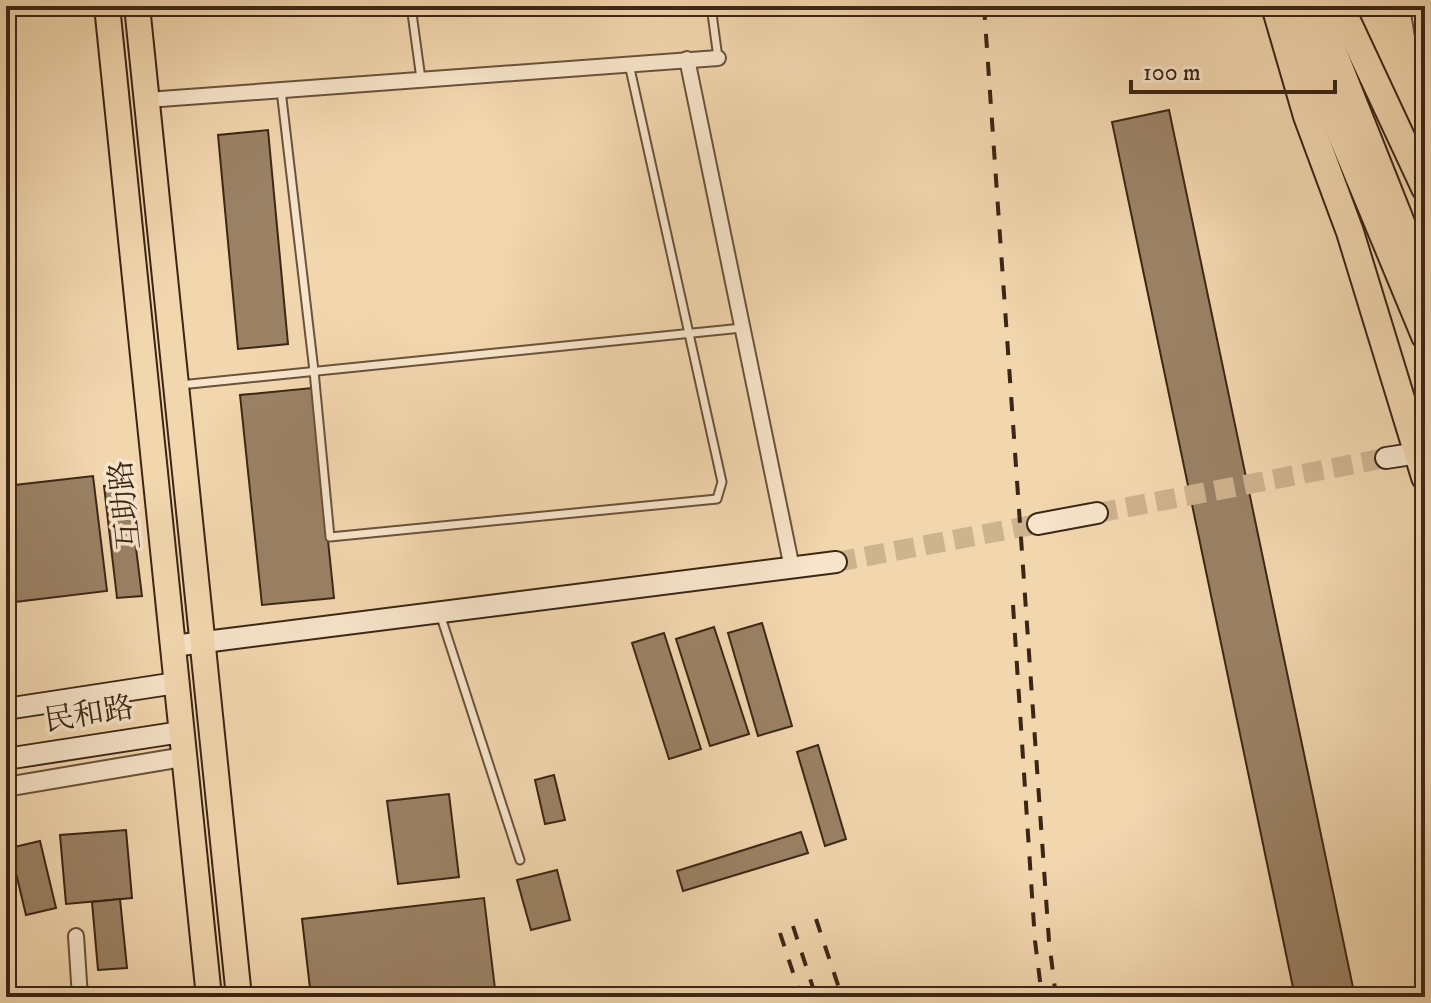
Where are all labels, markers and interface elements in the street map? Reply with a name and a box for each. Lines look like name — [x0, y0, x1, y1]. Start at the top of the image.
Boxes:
scale bar — [1131, 44, 1335, 94]
text: 100 m — [1143, 58, 1201, 88]
street label: 互助路 — [103, 458, 149, 552]
street label: 民和路 — [42, 690, 136, 740]

